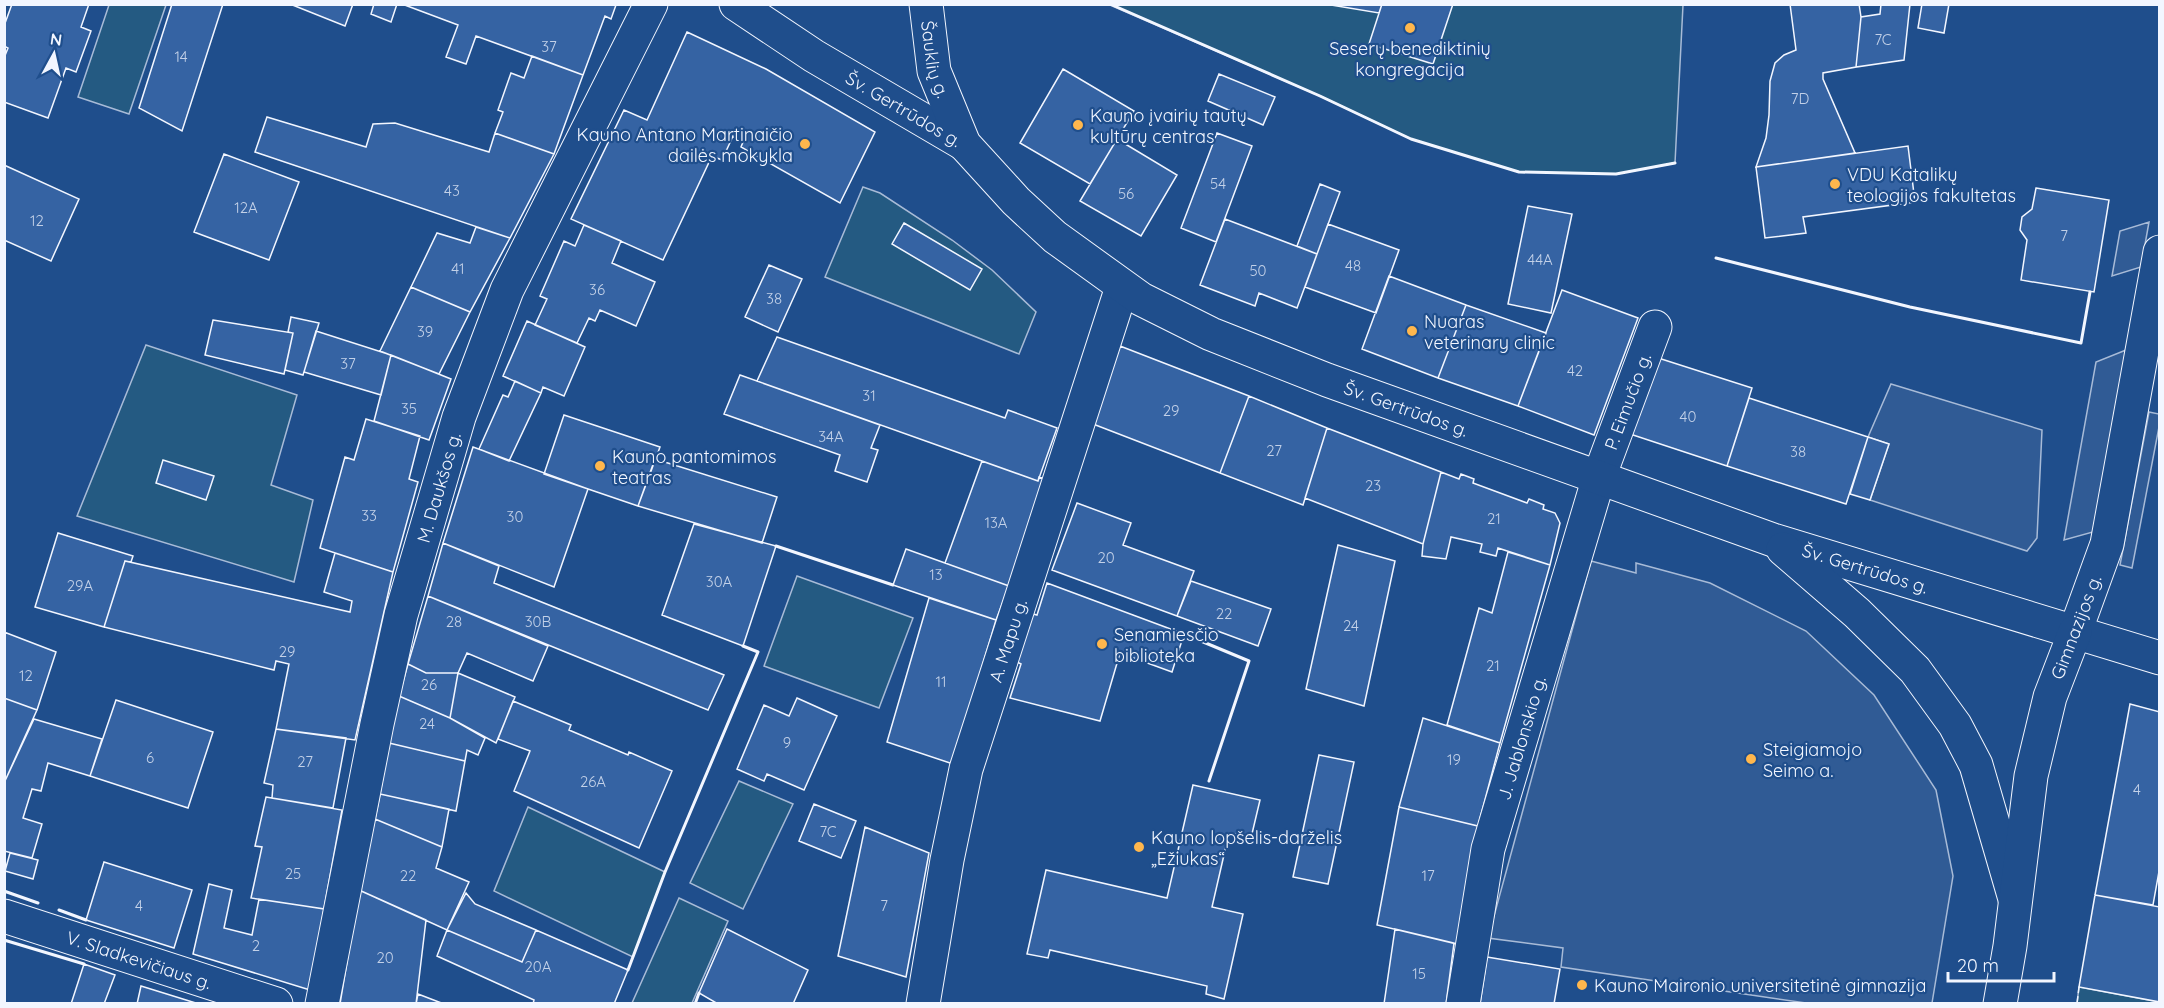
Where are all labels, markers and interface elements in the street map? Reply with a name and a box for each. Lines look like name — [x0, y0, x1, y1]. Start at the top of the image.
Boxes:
street label: Šauklių g. — [917, 19, 955, 101]
marker: Seserų benediktinių kongregacija — [1403, 21, 1417, 35]
north arrow — [24, 24, 84, 84]
text: N — [49, 28, 63, 50]
house number: 7C — [1874, 30, 1892, 49]
house number: 37 — [541, 37, 557, 56]
place label: Seserų benediktinių kongregacija — [1329, 37, 1491, 81]
house number: 14 — [174, 47, 188, 66]
street label: Šv. Gertrūdos g. — [842, 66, 966, 152]
house number: 7D — [1791, 89, 1809, 108]
place label: Kauno įvairių tautų kultūrų centras — [1090, 104, 1247, 148]
marker: Kauno įvairių tautų kultūrų centras — [1071, 118, 1085, 132]
place label: Kauno Antano Martinaičio dailės mokykla — [577, 123, 793, 167]
marker: Kauno Antano Martinaičio dailės mokykla — [798, 137, 812, 151]
place label: VDU Katalikų teologijos fakultetas — [1847, 163, 2016, 207]
house number: 54 — [1210, 174, 1226, 193]
marker: VDU Katalikų teologijos fakultetas — [1828, 177, 1842, 191]
house number: 43 — [444, 181, 460, 200]
house number: 56 — [1118, 184, 1134, 203]
house number: 12A — [234, 198, 258, 217]
house number: 12 — [30, 211, 44, 230]
house number: 7 — [2060, 226, 2068, 245]
house number: 44A — [1527, 250, 1553, 269]
house number: 48 — [1345, 256, 1361, 275]
house number: 41 — [451, 259, 465, 278]
house number: 50 — [1249, 261, 1267, 280]
house number: 36 — [589, 280, 605, 299]
house number: 38 — [766, 289, 782, 308]
place label: Nuaras veterinary clinic — [1424, 310, 1555, 354]
house number: 39 — [417, 322, 433, 341]
marker: Nuaras veterinary clinic — [1405, 324, 1419, 338]
street label: P. Eimučio g. — [1599, 350, 1656, 453]
house number: 37 — [340, 354, 356, 373]
house number: 42 — [1567, 361, 1583, 380]
street label: Šv. Gertrūdos g. — [1341, 376, 1472, 441]
house number: 31 — [862, 386, 876, 405]
house number: 35 — [401, 399, 417, 418]
house number: 29 — [1163, 401, 1179, 420]
house number: 40 — [1680, 407, 1696, 426]
house number: 34A — [818, 427, 844, 446]
street label: M. Daukšos g. — [411, 429, 465, 545]
house number: 27 — [1266, 441, 1282, 460]
house number: 38 — [1790, 442, 1806, 461]
place label: Kauno pantomimos teatras — [612, 445, 776, 489]
marker: Kauno pantomimos teatras — [593, 459, 607, 473]
house number: 23 — [1365, 476, 1381, 495]
house number: 33 — [361, 506, 377, 525]
house number: 30 — [507, 507, 523, 526]
house number: 21 — [1487, 509, 1501, 528]
house number: 13A — [984, 513, 1008, 532]
street label: Šv. Gertrūdos g. — [1800, 538, 1931, 598]
house number: 20 — [1097, 548, 1115, 567]
house number: 13 — [929, 565, 943, 584]
street label: Gimnazijos g. — [2046, 571, 2106, 683]
house number: 30A — [706, 572, 732, 591]
house number: 29A — [67, 576, 93, 595]
street label: A. Mapu g. — [983, 596, 1032, 685]
house number: 22 — [1216, 604, 1232, 623]
house number: 28 — [446, 612, 462, 631]
house number: 30B — [525, 612, 552, 631]
house number: 24 — [1343, 616, 1359, 635]
place label: Senamiesčio biblioteka — [1114, 623, 1219, 667]
marker: Senamiesčio biblioteka — [1095, 637, 1109, 651]
house number: 29 — [279, 642, 295, 661]
house number: 21 — [1486, 656, 1500, 675]
house number: 12 — [19, 666, 33, 685]
house number: 11 — [935, 672, 947, 691]
street label: J. Jablonskio g. — [1492, 673, 1551, 803]
house number: 26 — [421, 675, 437, 694]
house number: 24 — [419, 714, 435, 733]
house number: 9 — [783, 733, 791, 752]
place label: Steigiamojo Seimo a. — [1763, 738, 1862, 782]
house number: 6 — [146, 748, 154, 767]
house number: 19 — [1447, 750, 1461, 769]
house number: 27 — [297, 752, 313, 771]
marker: Steigiamojo Seimo a. — [1744, 752, 1758, 766]
house number: 26A — [580, 772, 606, 791]
house number: 4 — [2133, 780, 2141, 799]
house number: 7C — [819, 822, 837, 841]
place label: Kauno lopšelis-darželis „Ežiukas“ — [1151, 826, 1342, 870]
marker: Kauno lopšelis-darželis „Ežiukas“ — [1132, 840, 1146, 854]
house number: 25 — [285, 864, 301, 883]
house number: 22 — [400, 866, 416, 885]
house number: 17 — [1421, 866, 1435, 885]
house number: 4 — [135, 896, 143, 915]
house number: 7 — [880, 896, 888, 915]
street label: V. Sladkevičiaus g. — [64, 926, 215, 994]
house number: 2 — [252, 936, 260, 955]
scale bar — [1948, 945, 2054, 983]
house number: 20 — [376, 948, 394, 967]
text: 20 m — [1957, 954, 1999, 977]
house number: 20A — [525, 957, 552, 976]
house number: 15 — [1412, 964, 1426, 983]
place label: Kauno Maironio universitetinė gimnazija — [1594, 974, 1926, 997]
marker: Kauno Maironio universitetinė gimnazija — [1575, 978, 1589, 992]

